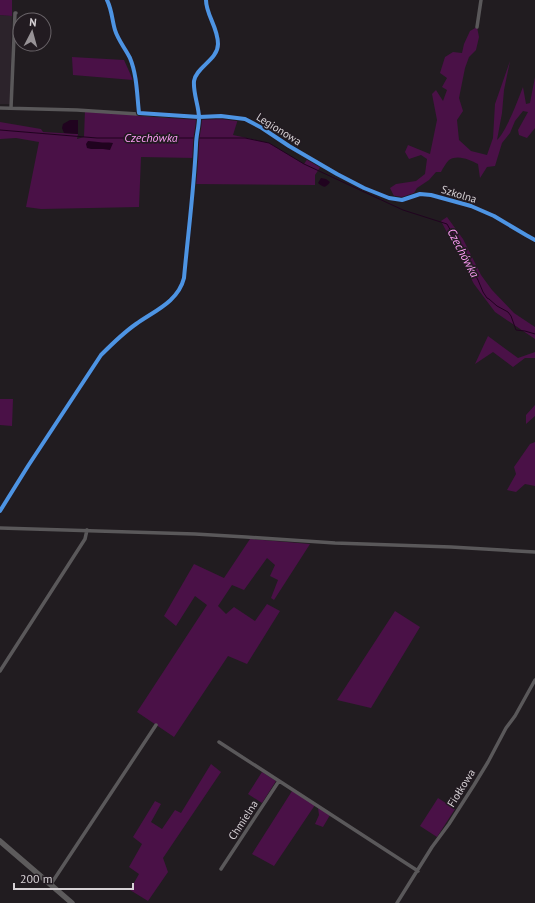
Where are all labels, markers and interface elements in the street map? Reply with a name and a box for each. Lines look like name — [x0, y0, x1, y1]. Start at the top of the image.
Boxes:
north arrow — [12, 12, 52, 52]
text: N — [29, 15, 37, 29]
street label: Legionowa — [254, 110, 304, 148]
water label: Czechówka — [124, 130, 178, 145]
street label: Szkolna — [440, 182, 478, 206]
water label: Czechówka — [444, 226, 483, 280]
street label: Fiołkowa — [444, 766, 478, 810]
street label: Chmielna — [225, 798, 261, 842]
scale bar — [14, 865, 133, 891]
text: 200 m — [20, 871, 53, 886]

